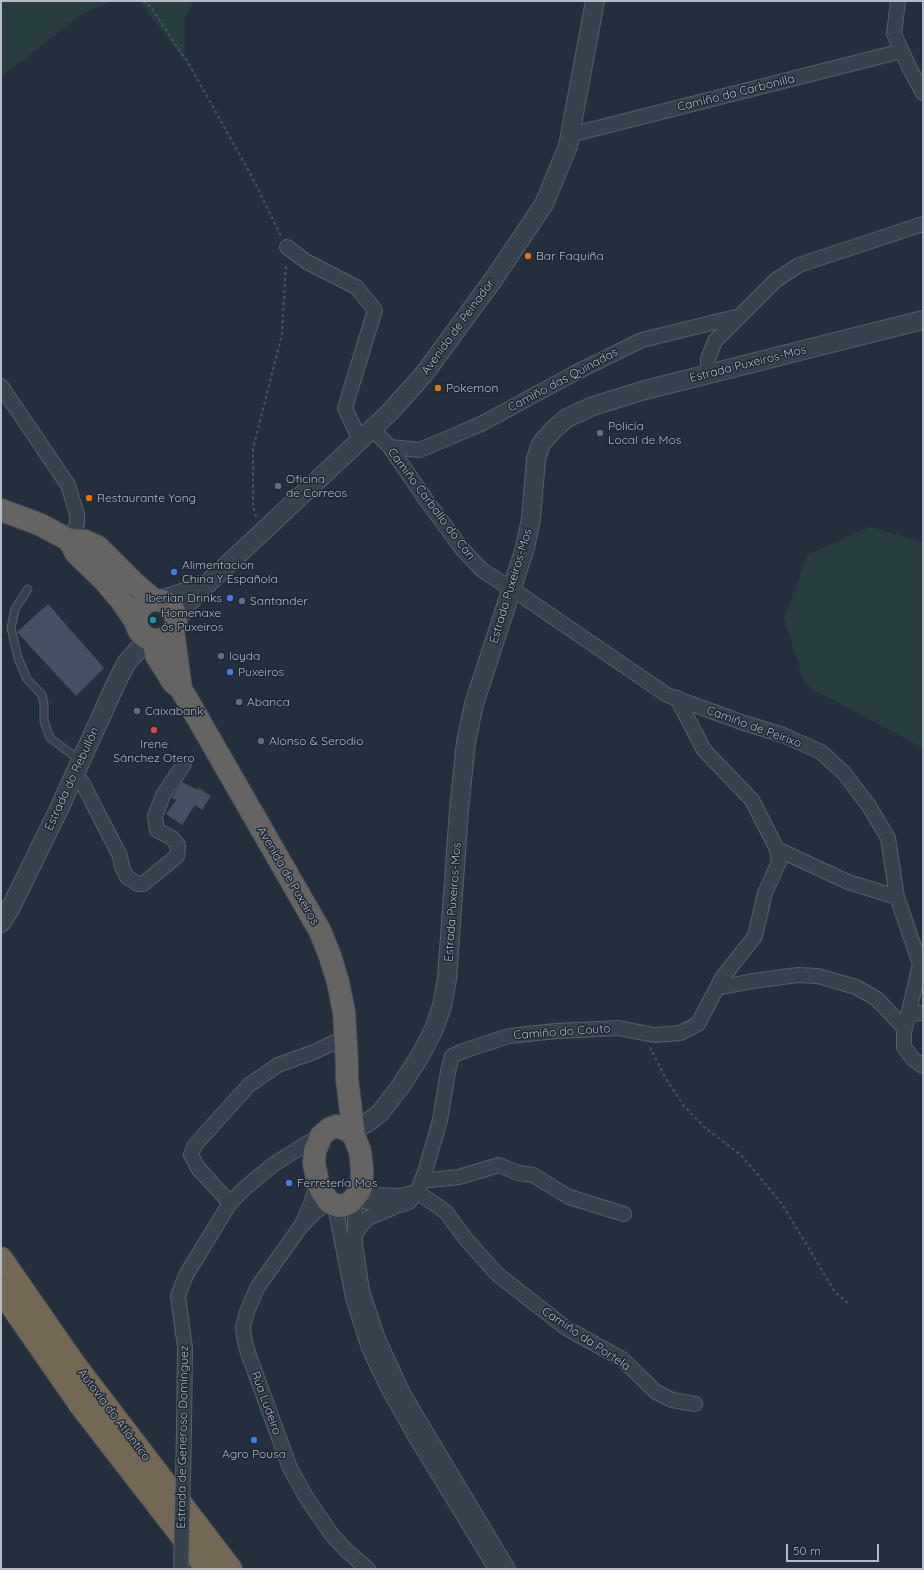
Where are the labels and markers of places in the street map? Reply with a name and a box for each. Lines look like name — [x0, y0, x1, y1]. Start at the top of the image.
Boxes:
place label: Bar Faquiña — [536, 249, 604, 263]
marker: Bar Faquiña — [523, 251, 533, 261]
place label: Pokemon — [446, 381, 498, 395]
marker: Pokemon — [433, 383, 443, 393]
place label: Policía Local de Mos — [608, 419, 681, 447]
marker: Policía Local de Mos — [595, 428, 605, 438]
place label: Oficina de Correos — [286, 472, 347, 500]
marker: Oficina de Correos — [273, 481, 283, 491]
place label: Restaurante Yong — [97, 491, 196, 505]
marker: Restaurante Yong — [84, 493, 94, 503]
place label: Alimentacion China Y Española — [182, 558, 278, 586]
marker: Alimentacion China Y Española — [169, 567, 179, 577]
place label: Iberian Drinks — [146, 591, 222, 605]
marker: Iberian Drinks — [225, 593, 235, 603]
place label: Santander — [250, 594, 308, 608]
marker: Santander — [237, 596, 247, 606]
place label: Homenaxe ós Puxeiros — [161, 606, 223, 634]
marker: Homenaxe ós Puxeiros — [148, 615, 158, 625]
place label: loyda — [229, 649, 260, 663]
marker: loyda — [216, 651, 226, 661]
place label: Puxeiros — [238, 665, 284, 679]
marker: Puxeiros — [225, 667, 235, 677]
place label: Abanca — [247, 695, 290, 709]
marker: Abanca — [234, 697, 244, 707]
place label: Caixabank — [145, 704, 204, 718]
marker: Caixabank — [132, 706, 142, 716]
marker: Irene Sánchez Otero — [149, 725, 159, 735]
place label: Alonso & Serodio — [269, 734, 363, 748]
marker: Alonso & Serodio — [256, 736, 266, 746]
place label: Irene Sánchez Otero — [113, 737, 195, 765]
place label: Ferretería Mos — [297, 1176, 377, 1190]
marker: Ferretería Mos — [284, 1178, 294, 1188]
marker: Agro Pousa — [249, 1435, 259, 1445]
place label: Agro Pousa — [222, 1447, 286, 1461]

